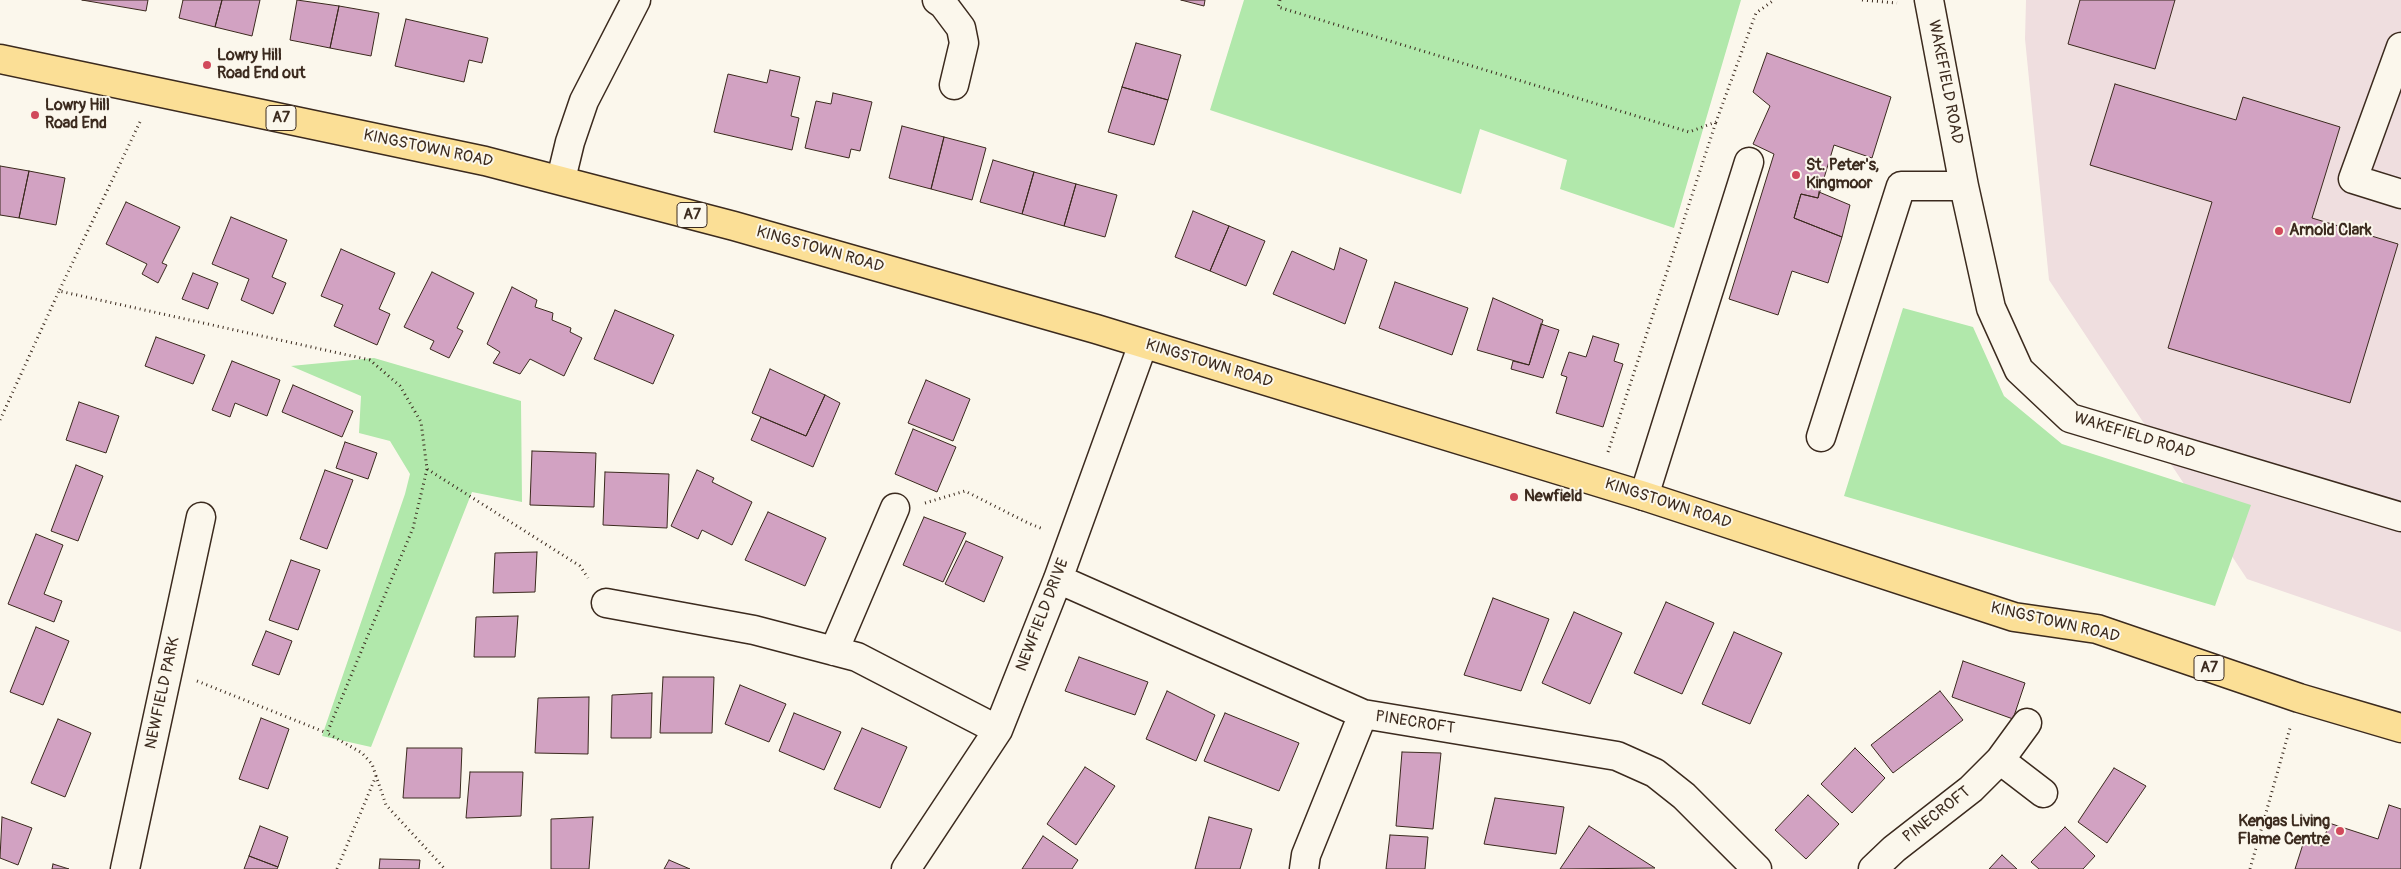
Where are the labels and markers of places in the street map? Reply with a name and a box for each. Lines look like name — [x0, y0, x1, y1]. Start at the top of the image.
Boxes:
place label: Lowry Hill Road End out — [217, 46, 305, 84]
marker: Lowry Hill Road End out — [201, 59, 213, 71]
place label: Lowry Hill Road End — [45, 96, 110, 134]
marker: Lowry Hill Road End — [29, 109, 41, 121]
place label: St. Peter's, Kingmoor — [1806, 156, 1879, 194]
marker: St. Peter's, Kingmoor — [1790, 169, 1802, 181]
place label: Arnold Clark — [2289, 221, 2372, 241]
marker: Arnold Clark — [2273, 225, 2285, 237]
place label: Newfield — [1524, 487, 1582, 507]
marker: Newfield — [1508, 491, 1520, 503]
place label: Kengas Living Flame Centre — [2237, 812, 2330, 850]
marker: Kengas Living Flame Centre — [2334, 825, 2346, 837]

